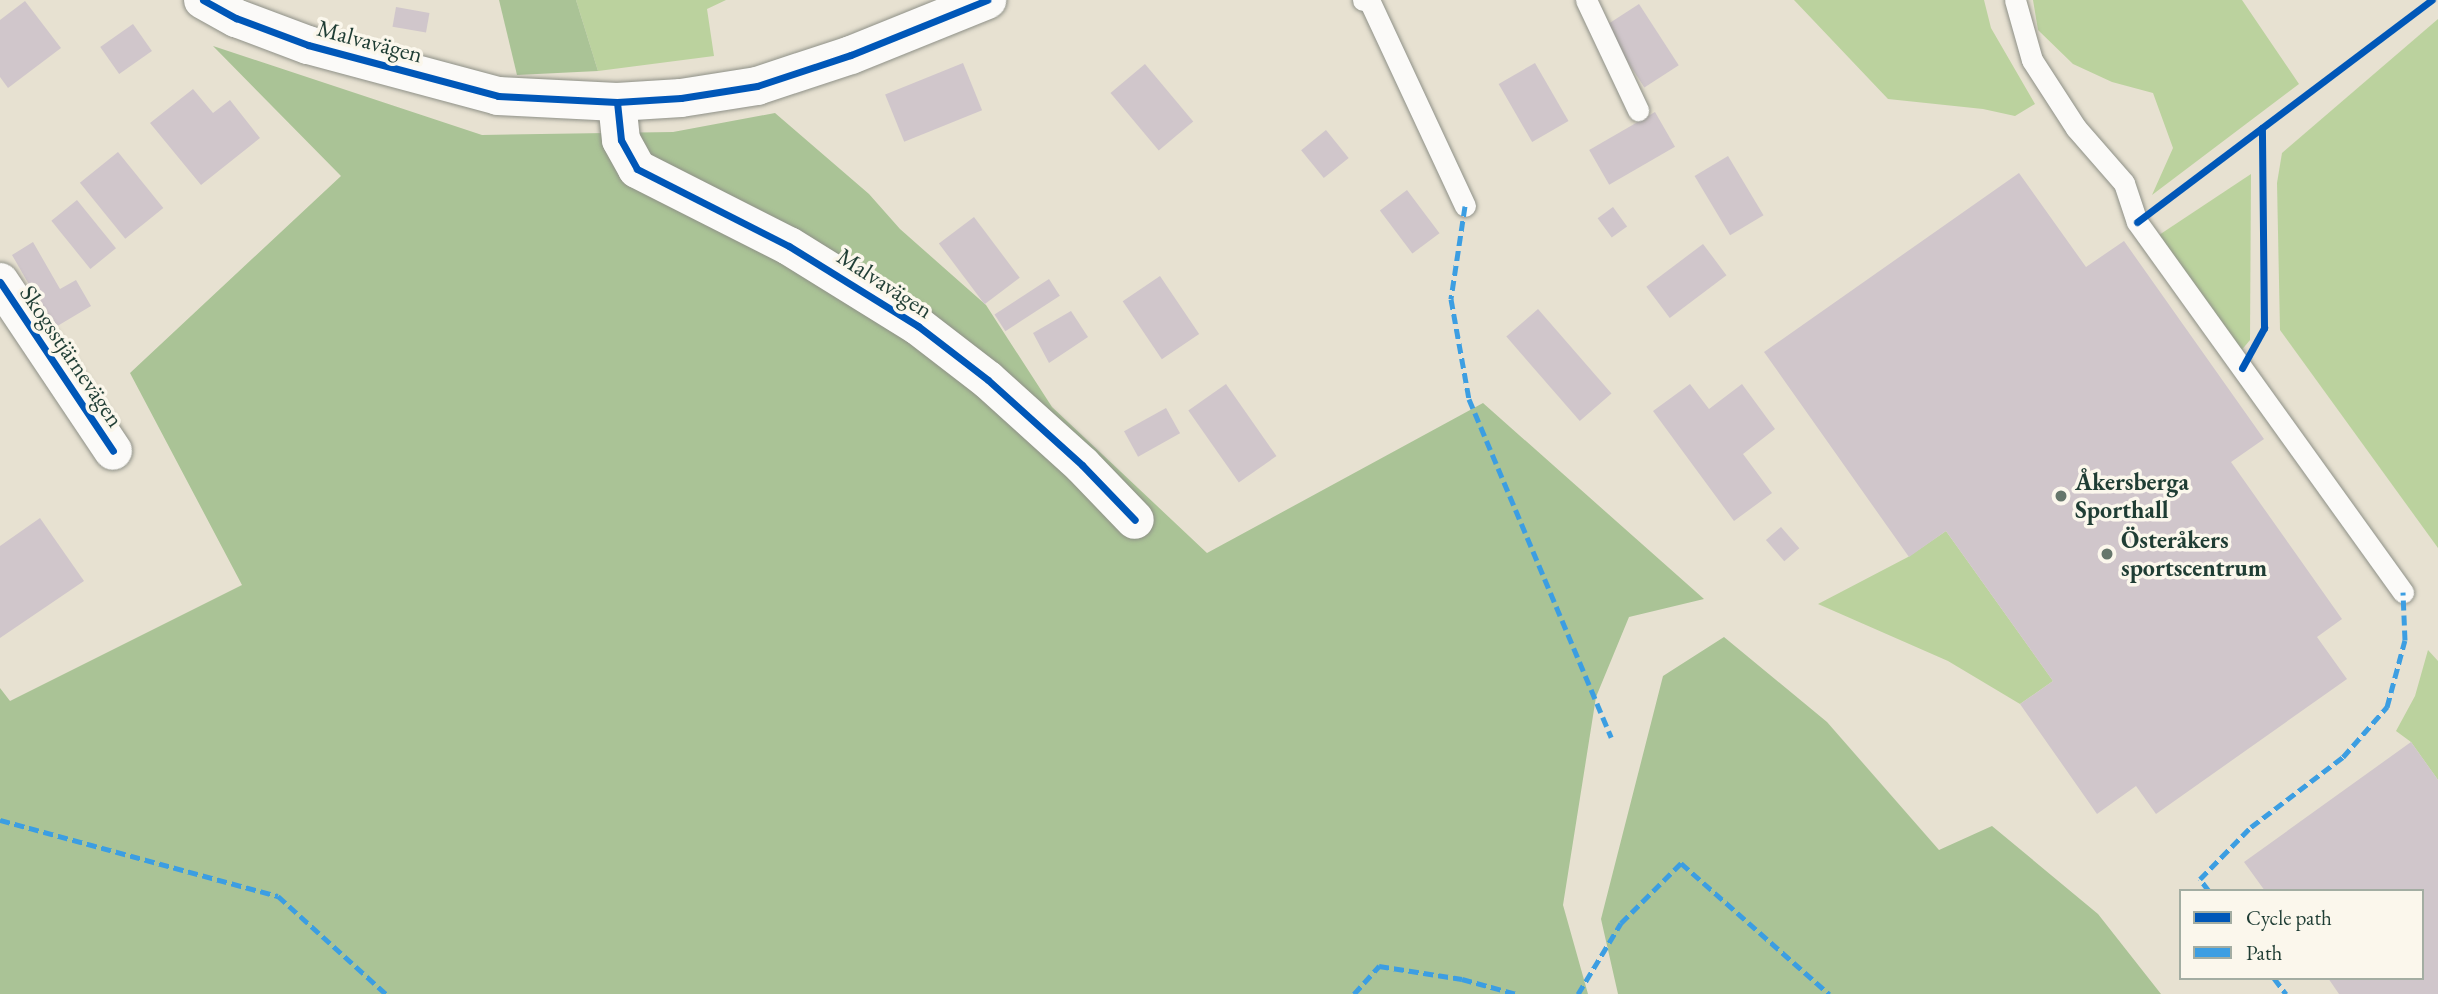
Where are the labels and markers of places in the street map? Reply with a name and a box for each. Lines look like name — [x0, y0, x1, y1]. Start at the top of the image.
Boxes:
place label: Åkersberga Sporthall — [2075, 468, 2189, 524]
marker: Åkersberga Sporthall — [2053, 488, 2069, 504]
place label: Österåkers sportscentrum — [2121, 526, 2267, 582]
marker: Österåkers sportscentrum — [2099, 546, 2115, 562]

